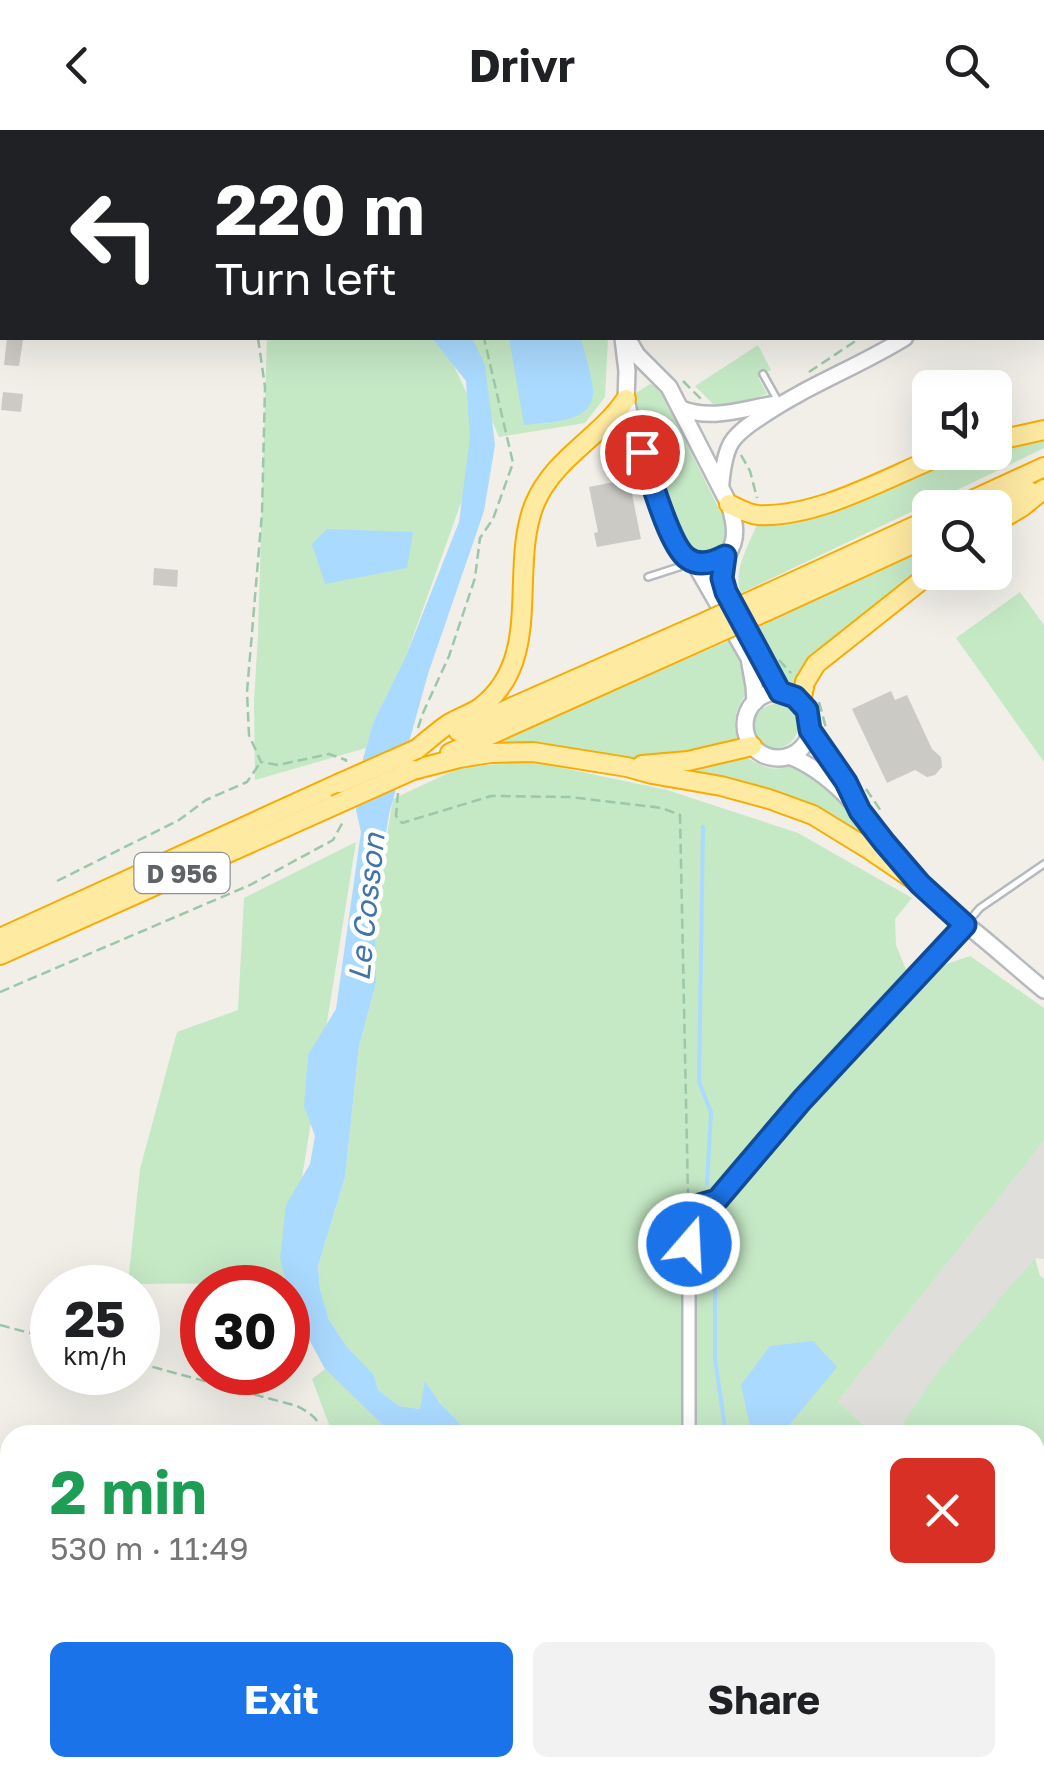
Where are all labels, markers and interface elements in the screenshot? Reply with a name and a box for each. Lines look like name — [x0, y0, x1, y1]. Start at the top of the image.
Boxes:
icon: back — [50, 38, 105, 93]
text: Drivr — [469, 38, 575, 92]
icon: search — [939, 38, 994, 93]
text: 220 m — [215, 166, 425, 250]
icon: left — [50, 170, 180, 300]
text: Turn left — [215, 251, 397, 305]
map controls — [912, 370, 1012, 590]
button: sound — [912, 370, 1012, 470]
pin — [600, 410, 685, 495]
icon: arrive — [615, 425, 670, 480]
button: search — [912, 490, 1012, 590]
water label: Le Cosson — [340, 830, 392, 983]
road number: D 956 — [134, 853, 230, 893]
position arrow — [637, 1192, 741, 1296]
speed limit sign: 30 — [180, 1265, 310, 1395]
text: 25 — [64, 1288, 125, 1348]
text: km/h — [63, 1340, 127, 1371]
text: 2 min — [50, 1455, 207, 1527]
button: close — [890, 1458, 995, 1563]
text: 530 m · 11:49 — [50, 1529, 249, 1567]
button: Exit — [50, 1642, 513, 1757]
button: Share — [533, 1642, 995, 1757]

